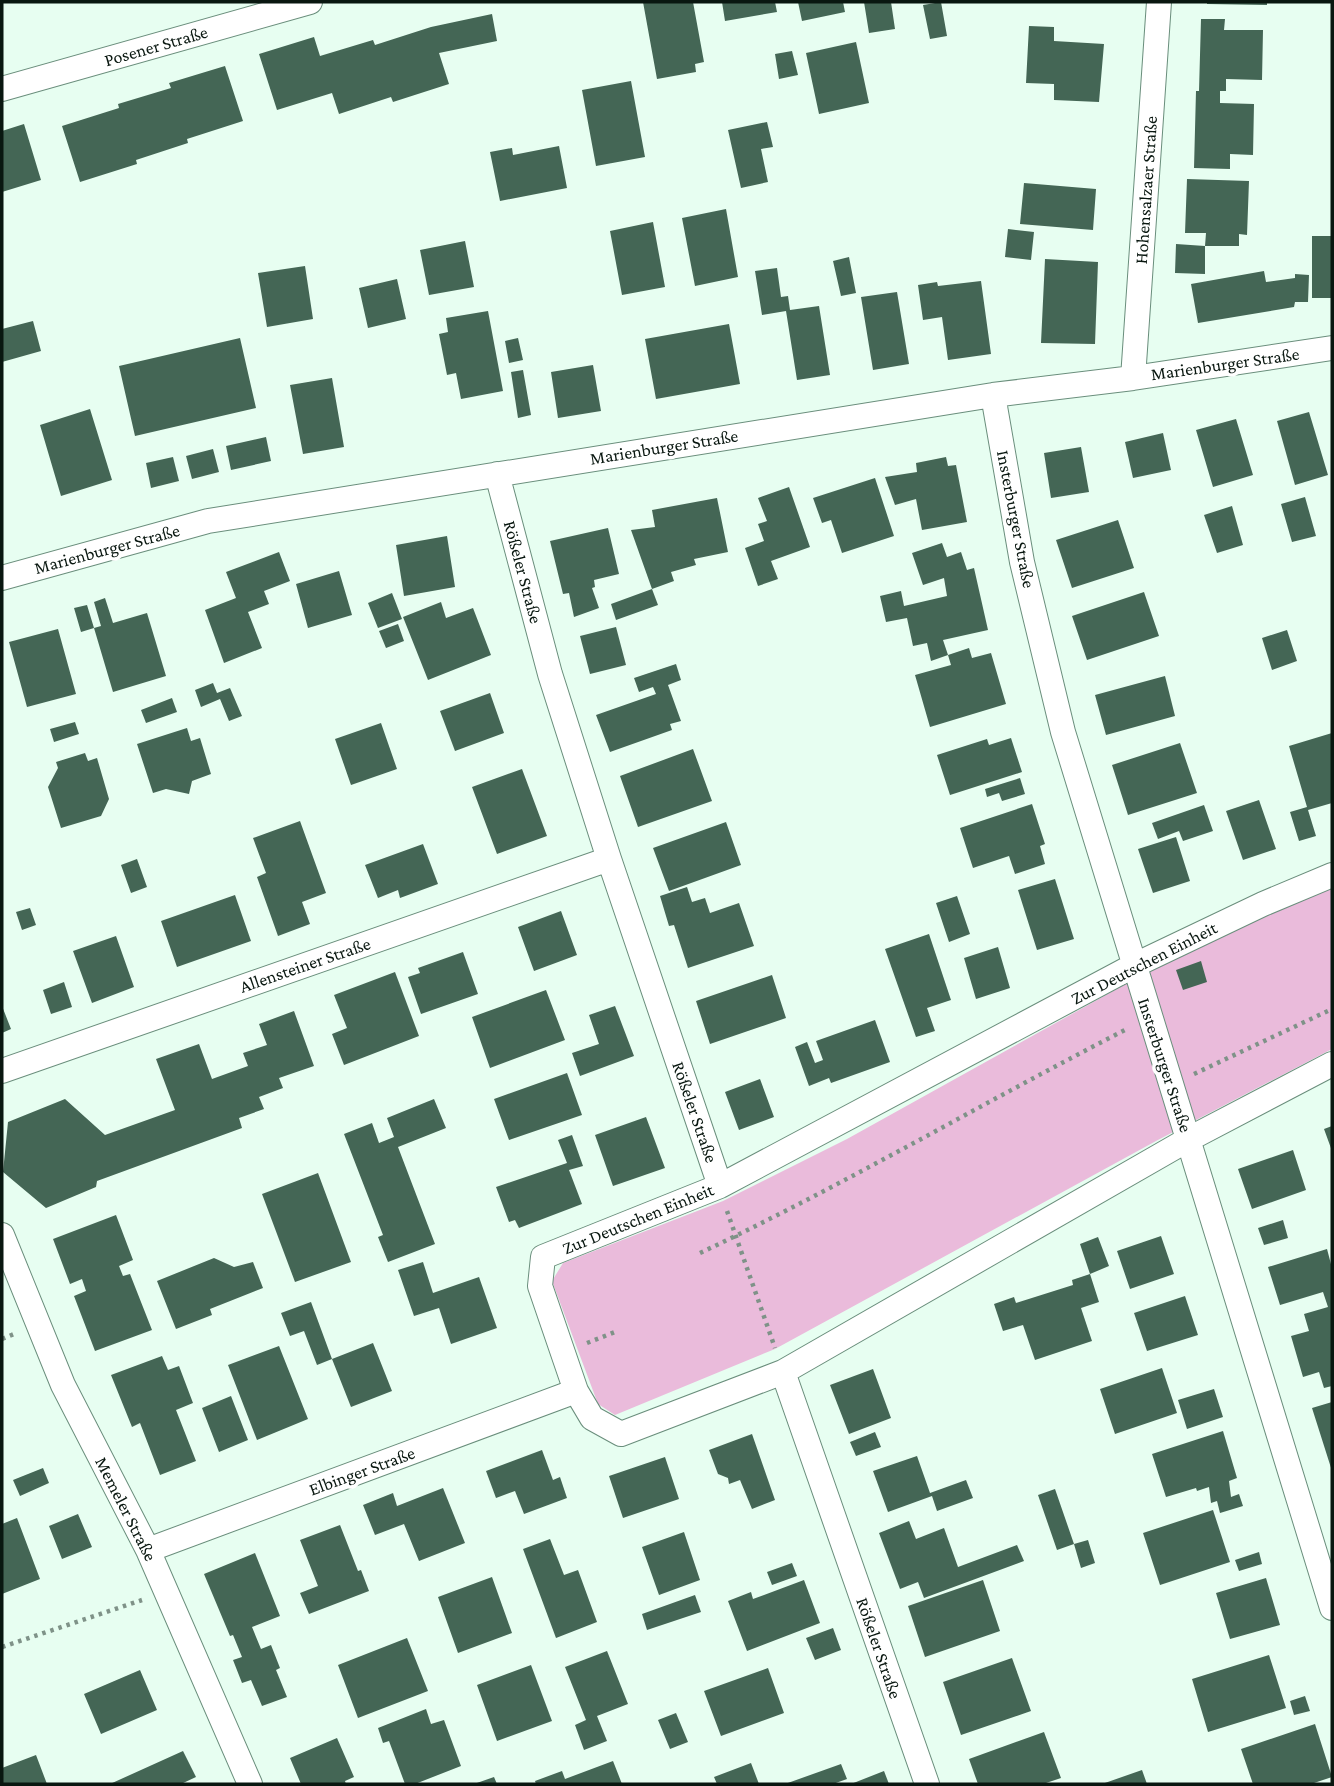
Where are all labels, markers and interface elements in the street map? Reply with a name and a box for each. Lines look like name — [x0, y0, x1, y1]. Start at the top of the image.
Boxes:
street label: Posener Straße — [102, 22, 210, 70]
street label: Hohensalzaer Straße — [1131, 115, 1161, 265]
street label: Marienburger Straße — [1149, 344, 1301, 384]
street label: Marienburger Straße — [588, 425, 740, 469]
street label: Insterburger Straße — [993, 448, 1039, 590]
street label: Rößeler Straße — [500, 518, 546, 626]
street label: Marienburger Straße — [32, 520, 182, 578]
street label: Zur Deutschen Einheit — [1068, 917, 1221, 1009]
street label: Allensteiner Straße — [237, 933, 373, 997]
street label: Insterburger Straße — [1134, 995, 1196, 1135]
street label: Rößeler Straße — [668, 1059, 722, 1165]
street label: Zur Deutschen Einheit — [560, 1179, 717, 1258]
street label: Elbinger Straße — [306, 1443, 418, 1499]
street label: Memeler Straße — [91, 1454, 161, 1565]
street label: Rößeler Straße — [852, 1595, 906, 1701]

